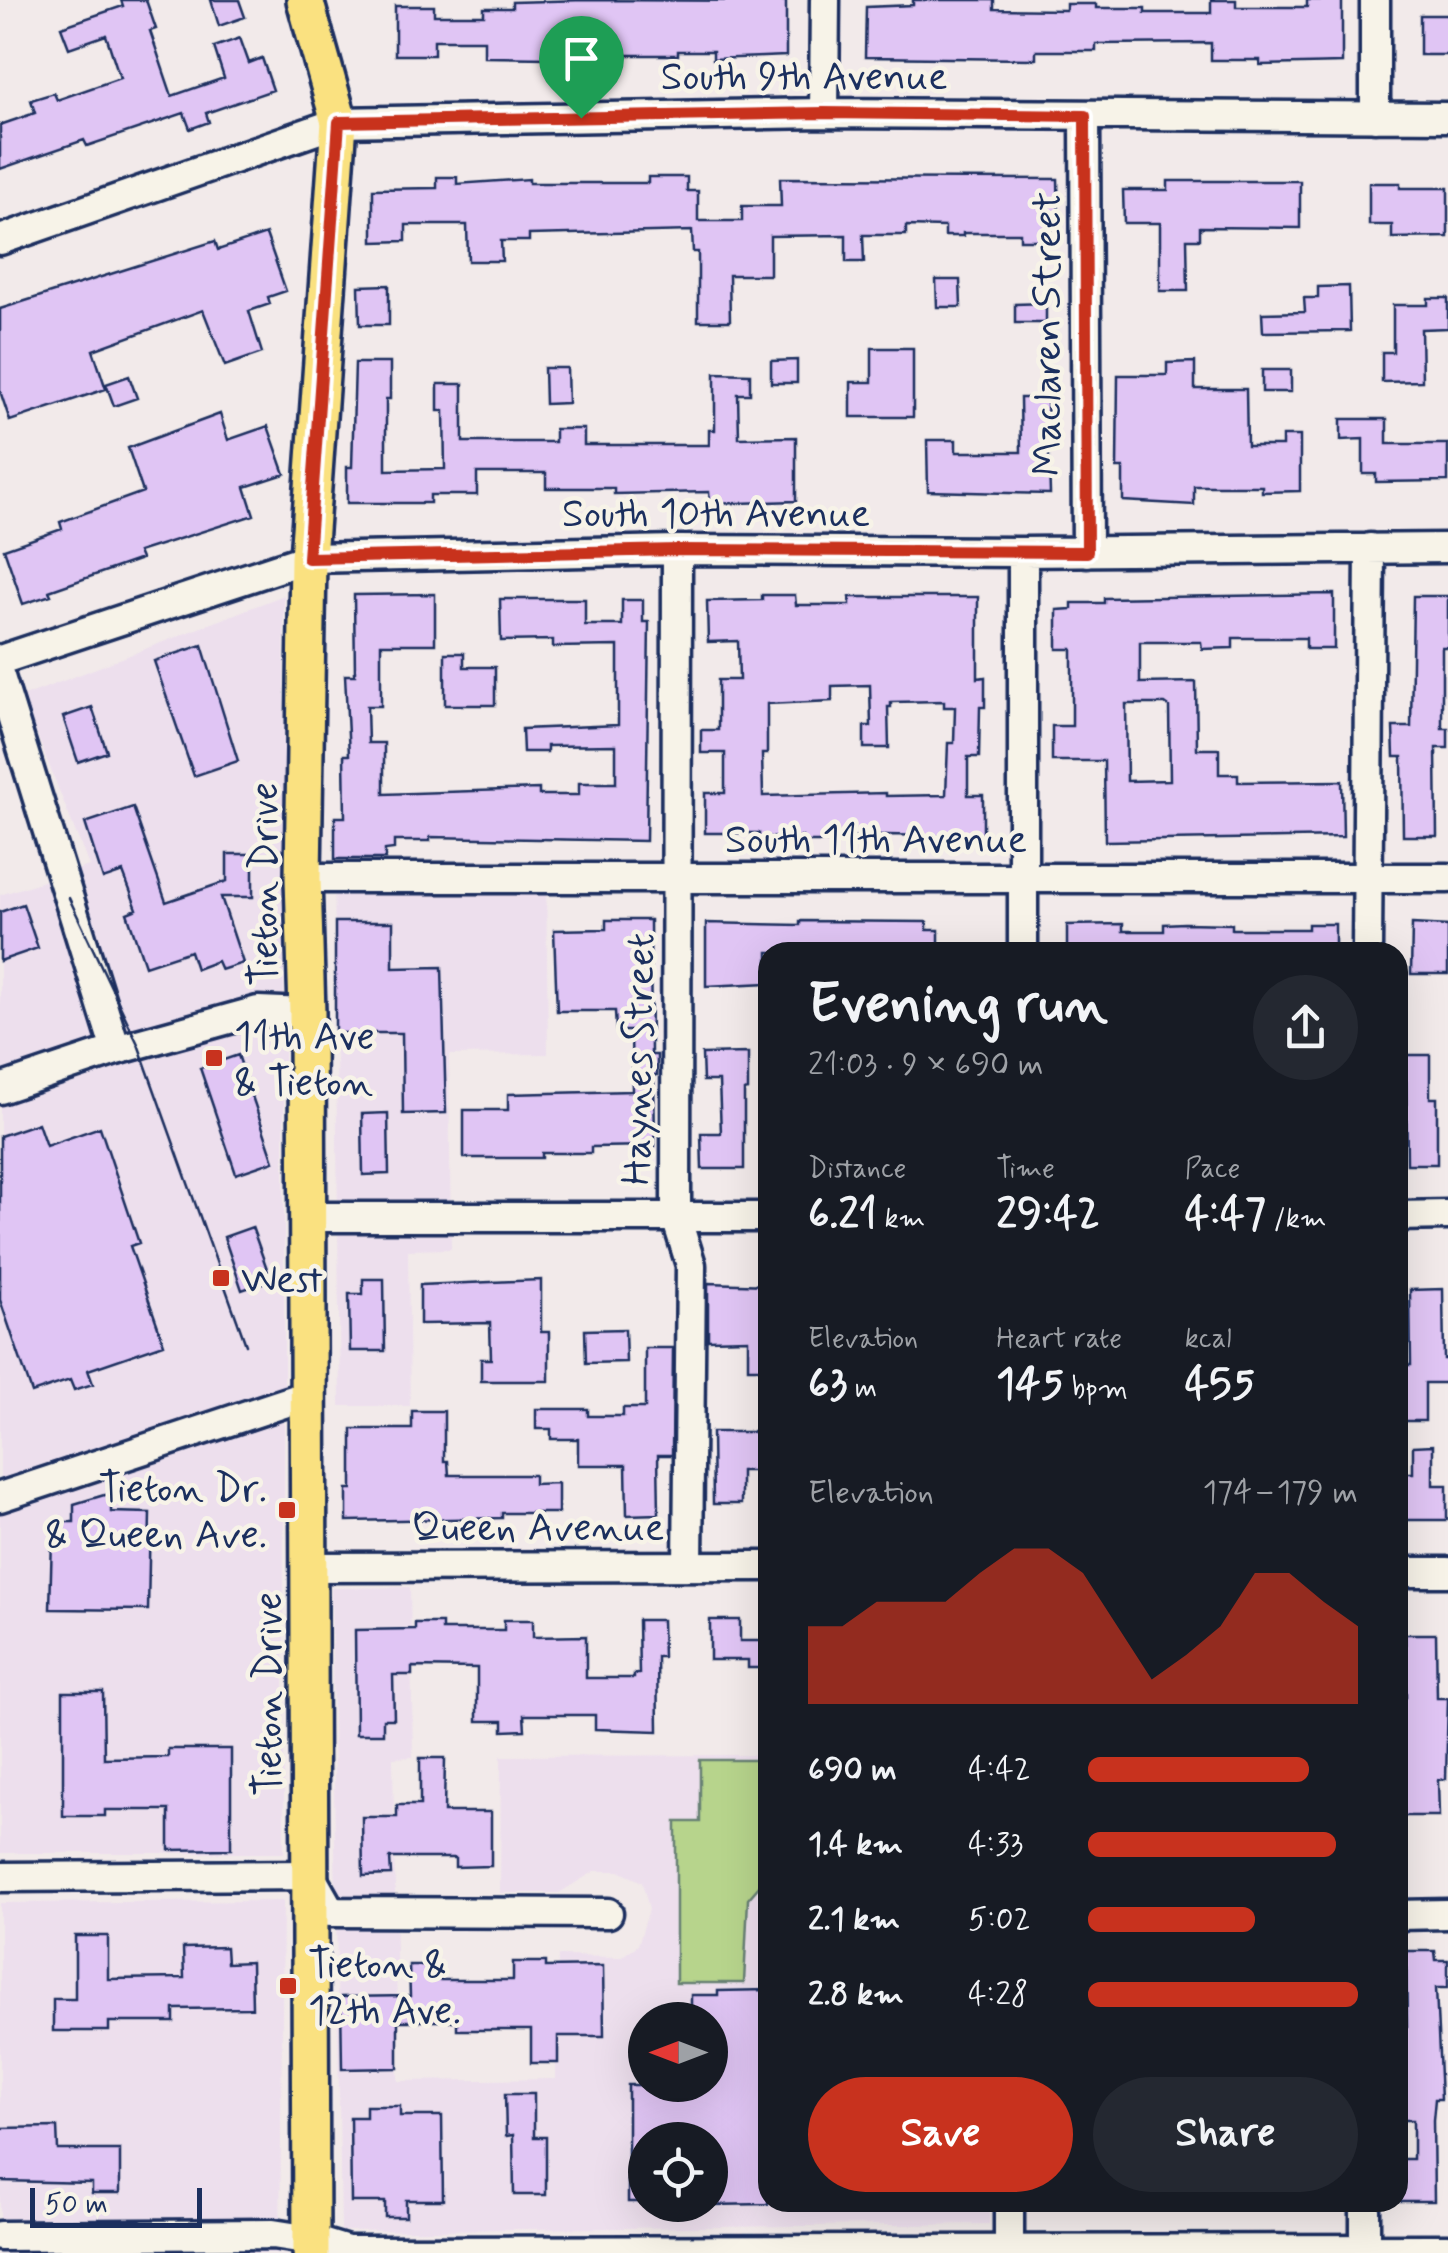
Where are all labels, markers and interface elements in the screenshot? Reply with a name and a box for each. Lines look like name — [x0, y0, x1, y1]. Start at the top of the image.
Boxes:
pin — [539, 16, 624, 119]
icon: arrive — [554, 31, 609, 86]
street label: South 9th Avenue — [660, 52, 948, 104]
street label: Maclaren Street — [1023, 192, 1075, 476]
street label: South 10th Avenue — [562, 489, 870, 541]
street label: Tieton Drive — [240, 782, 292, 986]
street label: South 11th Avenue — [725, 815, 1027, 867]
street label: Haynes Street — [612, 932, 668, 1186]
text: Evening run — [808, 970, 1108, 1042]
button: share — [1253, 975, 1358, 1080]
place label: 11th Ave & Tieton — [234, 1012, 375, 1110]
text: 21:03 · 9 × 690 m — [808, 1044, 1043, 1086]
marker: 11th Ave & Tieton — [203, 1047, 225, 1069]
text: Distance — [808, 1151, 906, 1188]
text: Time — [996, 1151, 1055, 1188]
text: Pace — [1185, 1151, 1240, 1188]
text: 6.21 — [808, 1188, 877, 1243]
text: 29:42 — [996, 1188, 1100, 1243]
text: 4:47 — [1185, 1188, 1266, 1243]
text: km — [877, 1201, 925, 1238]
text: /km — [1266, 1201, 1327, 1238]
place label: West — [241, 1255, 323, 1307]
marker: West — [210, 1267, 232, 1289]
text: Elevation — [808, 1321, 918, 1358]
text: Heart rate — [996, 1321, 1122, 1358]
text: kcal — [1185, 1321, 1232, 1358]
text: 63 — [808, 1358, 847, 1413]
text: 145 — [996, 1358, 1064, 1413]
text: 455 — [1185, 1358, 1255, 1413]
text: m — [847, 1371, 877, 1408]
text: bpm — [1064, 1371, 1128, 1408]
place label: Tieton Dr. & Queen Ave. — [45, 1464, 267, 1562]
text: Elevation — [808, 1472, 934, 1514]
text: 174–179 m — [1203, 1472, 1358, 1514]
marker: Tieton Dr. & Queen Ave. — [276, 1499, 298, 1521]
street label: Queen Avenue — [412, 1503, 665, 1555]
street label: Tieton Drive — [244, 1592, 296, 1796]
text: 690 m — [808, 1749, 897, 1791]
text: 4:42 — [968, 1749, 1031, 1791]
text: 1.4 km — [808, 1824, 903, 1866]
text: 4:33 — [968, 1824, 1023, 1866]
text: 2.1 km — [808, 1899, 900, 1941]
text: 5:02 — [968, 1899, 1031, 1941]
place label: Tieton & 12th Ave. — [308, 1940, 461, 2038]
text: 2.8 km — [808, 1974, 904, 2016]
text: 4:28 — [968, 1974, 1028, 2016]
marker: Tieton & 12th Ave. — [277, 1975, 299, 1997]
north arrow — [628, 2002, 728, 2102]
map controls — [628, 2002, 728, 2222]
button: Save — [808, 2077, 1073, 2192]
button: Share — [1093, 2077, 1358, 2192]
button: locate — [628, 2122, 728, 2222]
scale bar — [30, 2183, 202, 2228]
text: 50 m — [45, 2187, 108, 2224]

